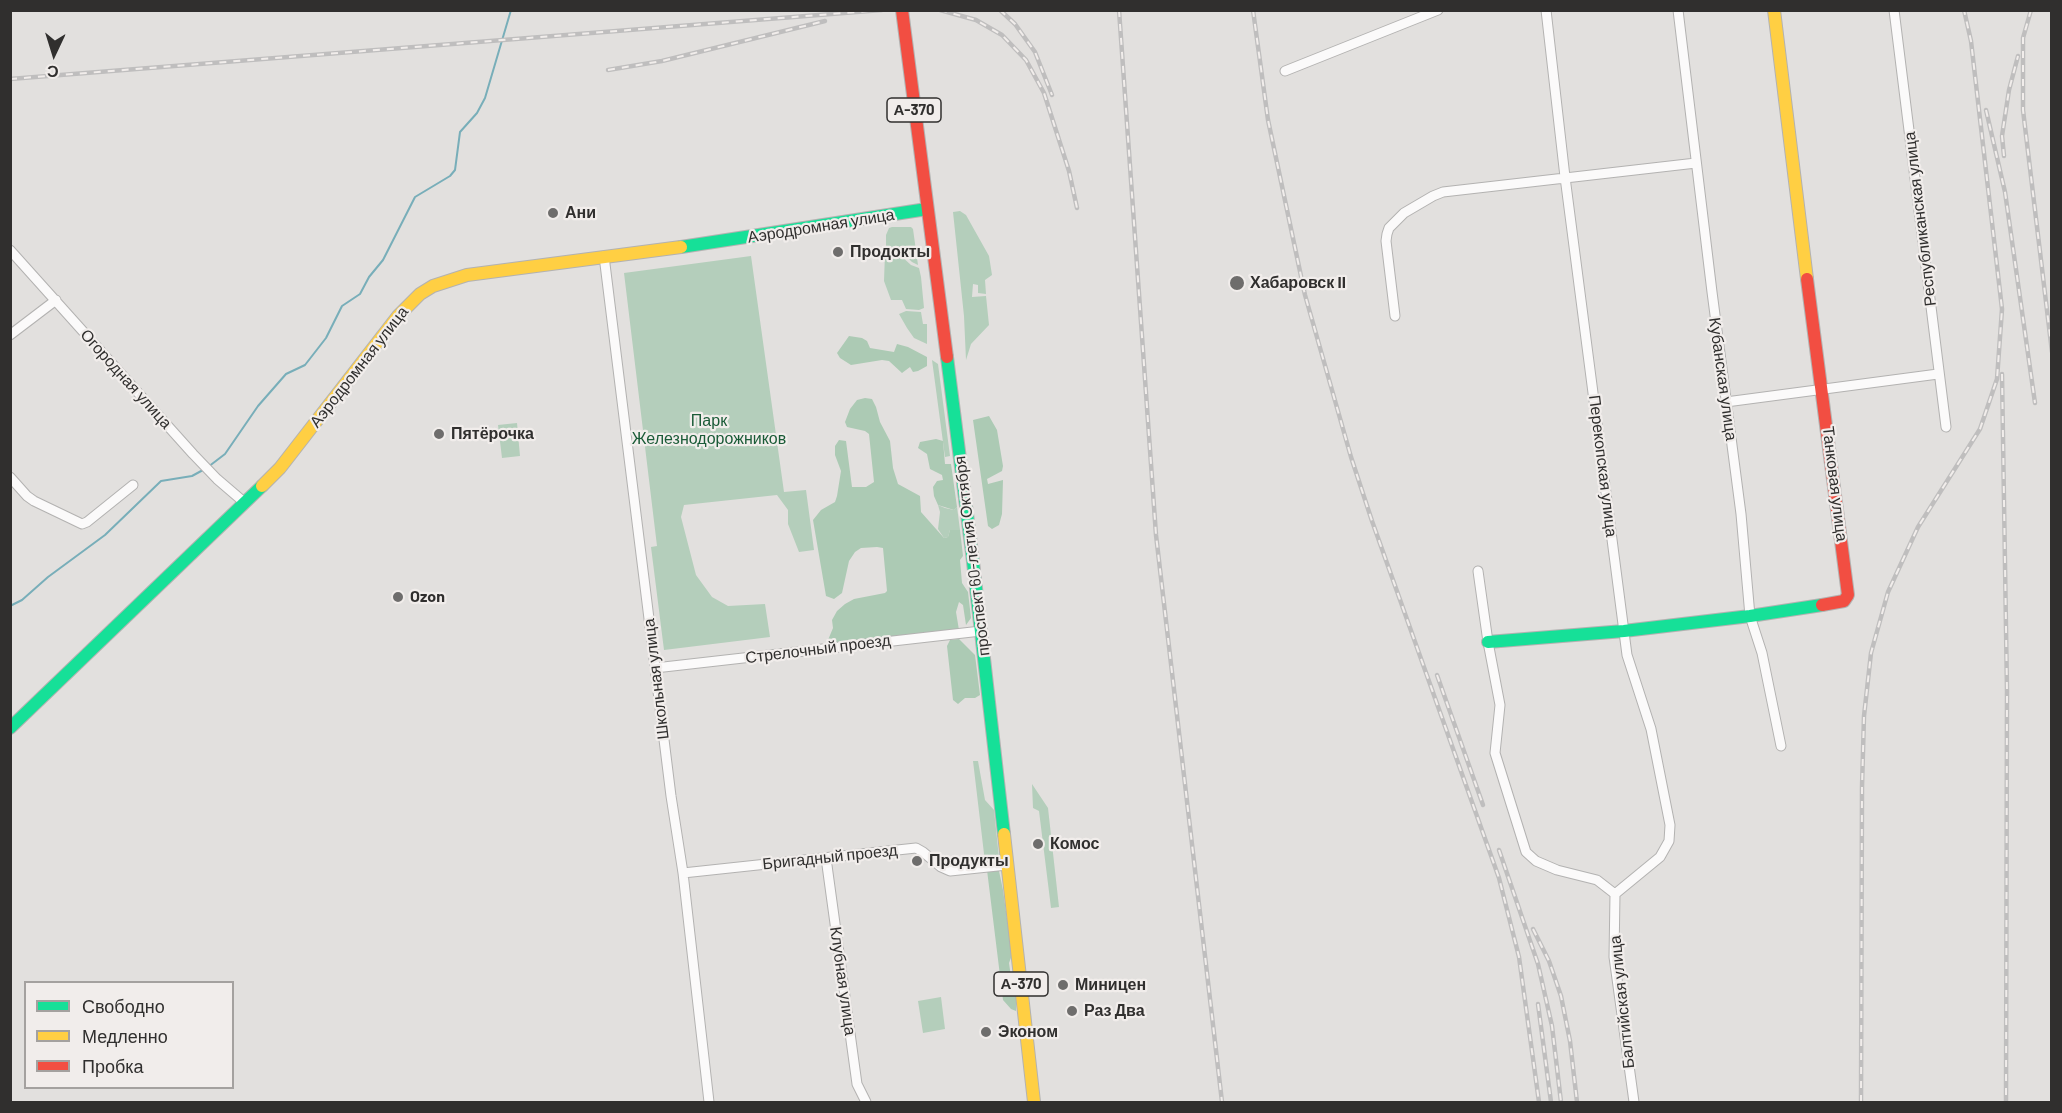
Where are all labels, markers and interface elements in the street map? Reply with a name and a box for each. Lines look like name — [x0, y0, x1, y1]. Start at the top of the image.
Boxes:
north arrow — [24, 24, 84, 84]
text: С — [46, 63, 59, 82]
road number: А-370 — [887, 98, 941, 122]
street label: Республиканская улица — [1900, 131, 1940, 307]
place label: Ани — [565, 203, 596, 223]
street label: Аэродромная улица — [746, 205, 896, 247]
marker: Ани — [546, 206, 560, 220]
place label: Продокты — [850, 242, 930, 262]
marker: Продокты — [831, 245, 845, 259]
place label: Хабаровск II — [1250, 273, 1346, 293]
marker: Хабаровск II — [1228, 274, 1246, 292]
street label: Аэродромная улица — [306, 303, 412, 431]
street label: Кубанская улица — [1705, 316, 1741, 442]
street label: Огородная улица — [76, 325, 176, 433]
street label: Перекопская улица — [1585, 394, 1621, 538]
park label: Парк Железнодорожников — [632, 411, 786, 449]
place label: Пятёрочка — [451, 424, 534, 444]
street label: Танковая улица — [1818, 425, 1852, 543]
marker: Пятёрочка — [432, 427, 446, 441]
street label: проспект 60-летия Октября — [950, 455, 994, 657]
place label: Ozon — [410, 587, 445, 607]
marker: Ozon — [391, 590, 405, 604]
street label: Школьная улица — [639, 617, 673, 741]
street label: Стрелочный проезд — [744, 631, 892, 667]
place label: Комос — [1050, 834, 1099, 854]
marker: Комос — [1031, 837, 1045, 851]
street label: Бригадный проезд — [761, 840, 899, 874]
place label: Продукты — [929, 851, 1009, 871]
marker: Продукты — [910, 854, 924, 868]
street label: Клубная улица — [826, 925, 860, 1037]
street label: Балтийская улица — [1605, 934, 1639, 1070]
road number: А-370 — [994, 972, 1048, 996]
place label: Миницен — [1075, 975, 1146, 995]
marker: Миницен — [1056, 978, 1070, 992]
legend — [24, 981, 234, 1089]
text: Свободно — [82, 995, 165, 1017]
place label: Раз Два — [1084, 1001, 1145, 1021]
marker: Раз Два — [1065, 1004, 1079, 1018]
place label: Эконом — [998, 1022, 1058, 1042]
text: Медленно — [82, 1025, 168, 1047]
marker: Эконом — [979, 1025, 993, 1039]
text: Пробка — [82, 1055, 144, 1077]

